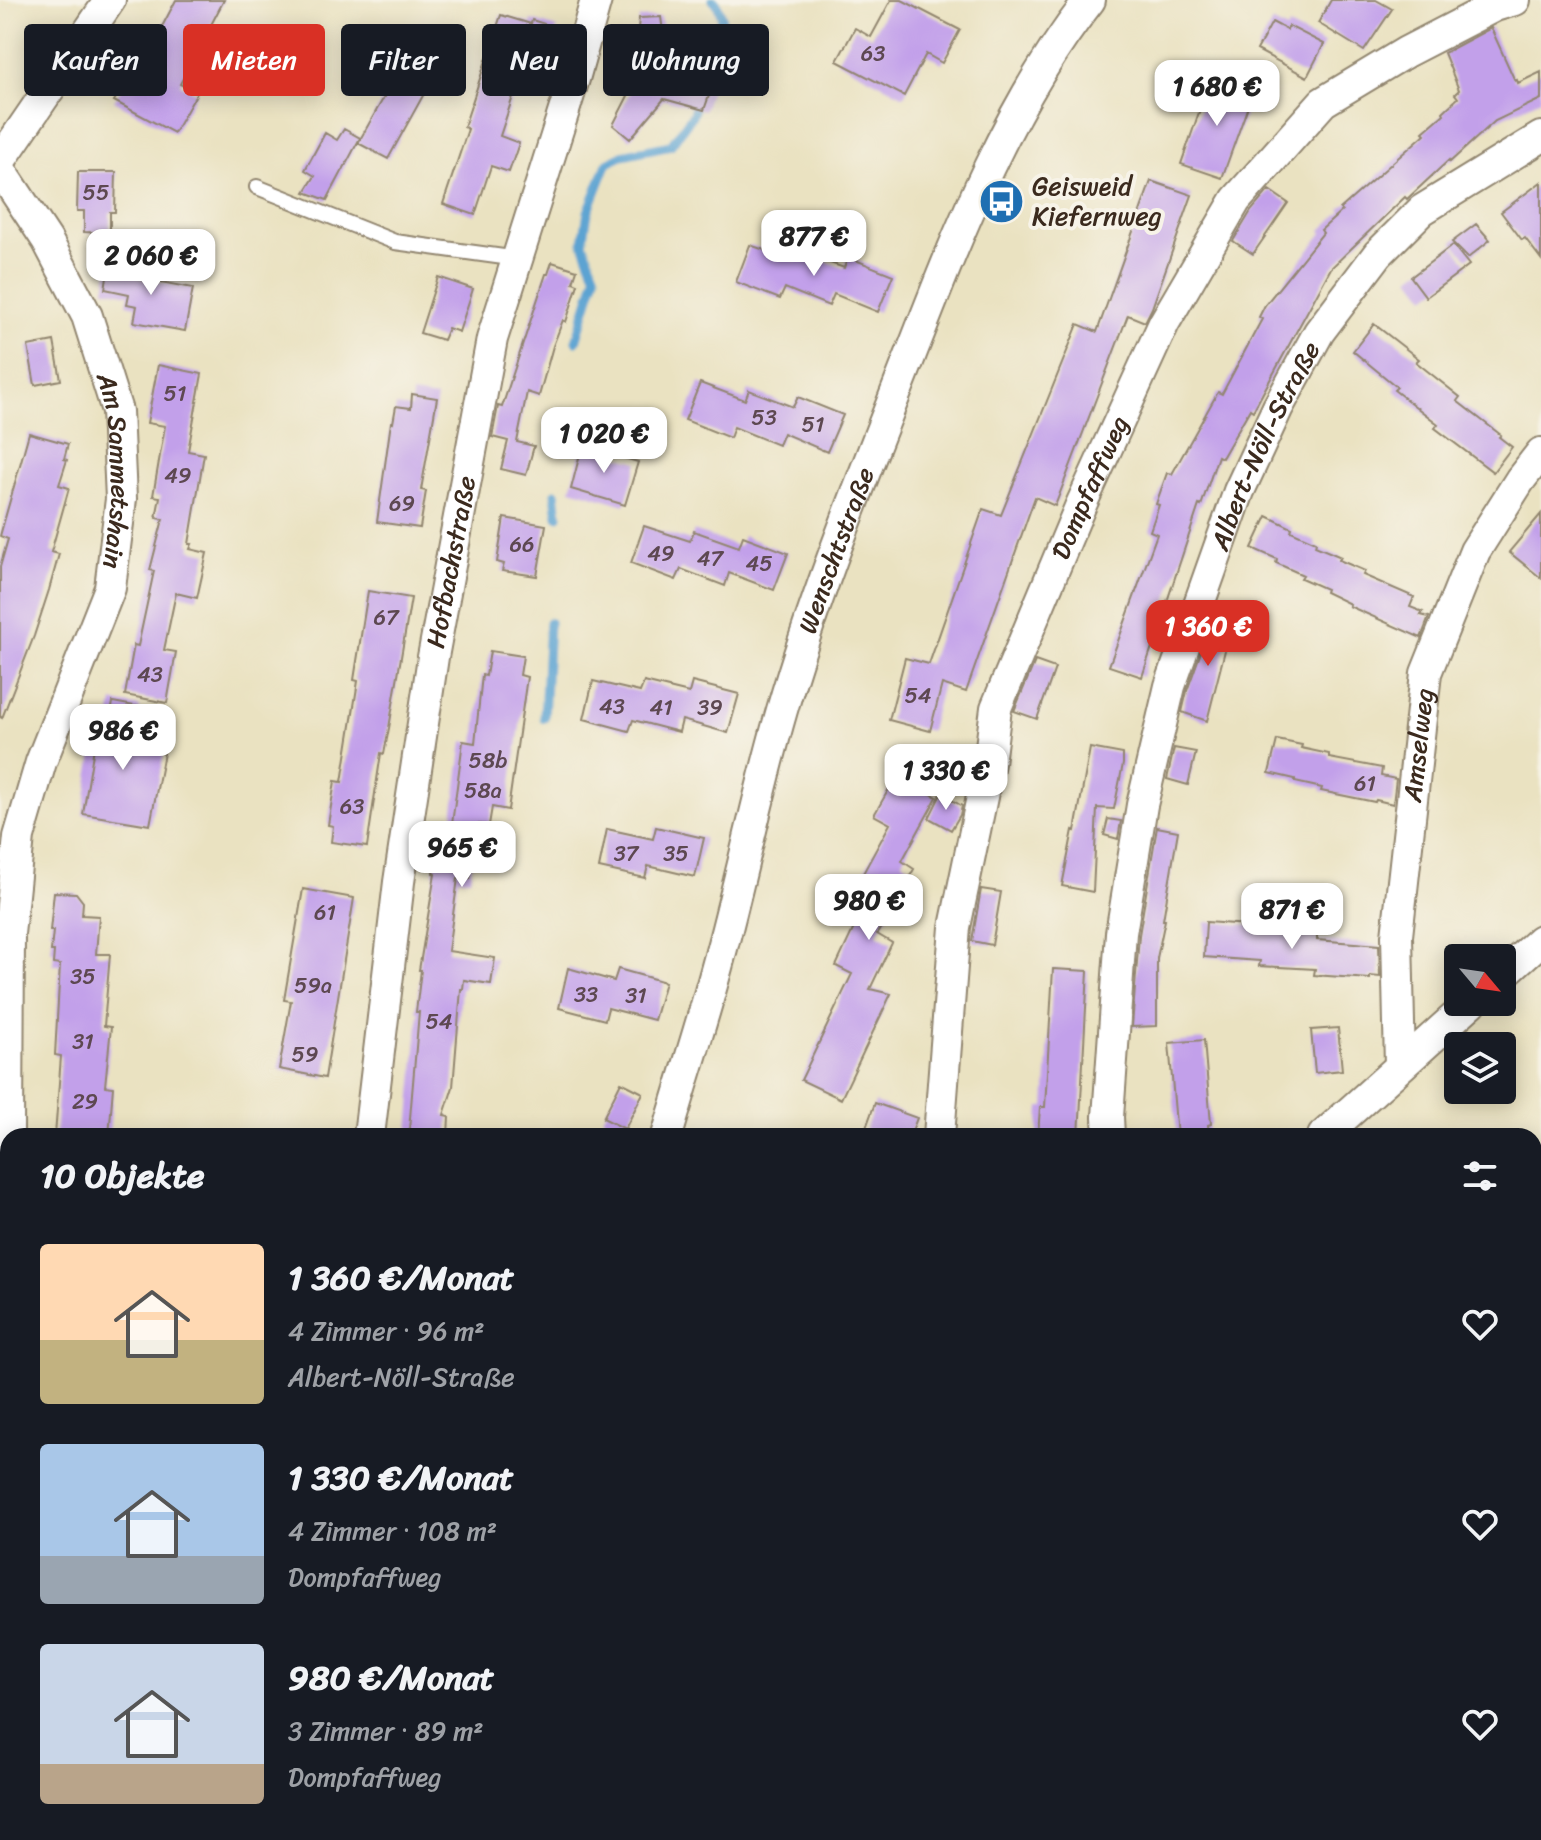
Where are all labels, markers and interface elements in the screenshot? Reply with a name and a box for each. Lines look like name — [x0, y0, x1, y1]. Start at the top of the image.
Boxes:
chip: Kaufen — [24, 24, 167, 96]
chip: Mieten — [183, 24, 325, 96]
chip: Filter — [341, 24, 466, 96]
chip: Neu — [482, 24, 587, 96]
chip: Wohnung — [603, 24, 769, 96]
house number: 63 — [861, 34, 885, 73]
pin: 1 680 € — [1143, 60, 1291, 128]
text: 1 680 € — [1173, 63, 1261, 109]
place label: Geisweid Kiefernweg — [1032, 163, 1162, 239]
house number: 55 — [83, 173, 109, 212]
bus stop icon: Geisweid Kiefernweg — [977, 177, 1025, 225]
pin: 877 € — [758, 210, 870, 278]
text: 877 € — [779, 213, 849, 259]
pin: 2 060 € — [77, 229, 225, 297]
text: 2 060 € — [104, 232, 198, 278]
street label: Albert-Nöll-Straße — [1196, 332, 1333, 558]
street label: Am Sammetshain — [83, 365, 144, 571]
house number: 51 — [164, 374, 186, 413]
house number: 53 — [751, 398, 777, 437]
house number: 51 — [802, 405, 824, 444]
pin: 1 020 € — [530, 407, 678, 475]
street label: Dompfaffweg — [1038, 408, 1142, 567]
text: 1 020 € — [559, 410, 649, 456]
house number: 49 — [164, 456, 192, 495]
street label: Wenschtstraße — [784, 460, 888, 640]
street label: Hofbachstraße — [412, 472, 489, 652]
house number: 69 — [389, 484, 415, 523]
house number: 66 — [510, 525, 535, 564]
house number: 49 — [647, 534, 675, 573]
house number: 47 — [697, 539, 725, 578]
house number: 45 — [745, 544, 773, 583]
house number: 67 — [373, 598, 400, 637]
pin: 1 360 € — [1134, 600, 1282, 668]
text: 1 360 € — [1164, 603, 1252, 649]
house number: 43 — [137, 655, 163, 694]
house number: 54 — [904, 676, 932, 715]
street label: Amselweg — [1389, 686, 1447, 806]
house number: 43 — [599, 687, 625, 726]
house number: 41 — [649, 688, 673, 727]
house number: 39 — [697, 688, 723, 727]
pin: 986 € — [67, 704, 179, 772]
text: 986 € — [88, 707, 158, 753]
house number: 58b — [469, 741, 507, 780]
pin: 1 330 € — [872, 744, 1020, 812]
text: 1 330 € — [903, 747, 989, 793]
house number: 61 — [1354, 764, 1376, 803]
house number: 58a — [464, 771, 502, 810]
house number: 63 — [340, 787, 364, 826]
pin: 965 € — [406, 821, 518, 889]
text: 965 € — [427, 824, 497, 870]
house number: 37 — [614, 834, 640, 873]
house number: 35 — [663, 834, 689, 873]
pin: 980 € — [813, 874, 925, 942]
text: 980 € — [833, 877, 905, 923]
pin: 871 € — [1236, 883, 1348, 951]
text: 871 € — [1259, 886, 1325, 932]
house number: 61 — [314, 893, 336, 932]
north arrow — [1444, 944, 1516, 1016]
map controls — [1444, 944, 1516, 1104]
house number: 35 — [70, 957, 96, 996]
house number: 59a — [294, 966, 332, 1005]
house number: 33 — [574, 975, 598, 1014]
house number: 31 — [625, 976, 647, 1015]
house number: 54 — [425, 1002, 453, 1041]
house number: 31 — [72, 1022, 94, 1061]
button: layers — [1444, 1032, 1516, 1104]
house number: 59 — [292, 1035, 318, 1074]
house number: 29 — [72, 1082, 98, 1121]
text: 10 Objekte — [40, 1146, 205, 1206]
icon: filters — [1458, 1154, 1502, 1198]
text: 1 360 €/Monat — [288, 1248, 514, 1308]
icon: home — [104, 1276, 200, 1372]
icon: heart — [1458, 1302, 1502, 1346]
text: 4 Zimmer · 96 m² — [288, 1308, 484, 1354]
text: Albert-Nöll-Straße — [288, 1354, 515, 1400]
text: 1 330 €/Monat — [288, 1448, 514, 1508]
icon: home — [104, 1476, 200, 1572]
icon: heart — [1458, 1502, 1502, 1546]
text: 4 Zimmer · 108 m² — [288, 1508, 497, 1554]
text: Dompfaffweg — [288, 1554, 441, 1600]
text: 980 €/Monat — [288, 1648, 494, 1708]
icon: home — [104, 1676, 200, 1772]
icon: heart — [1458, 1702, 1502, 1746]
text: 3 Zimmer · 89 m² — [288, 1708, 483, 1754]
text: Dompfaffweg — [288, 1754, 441, 1800]

